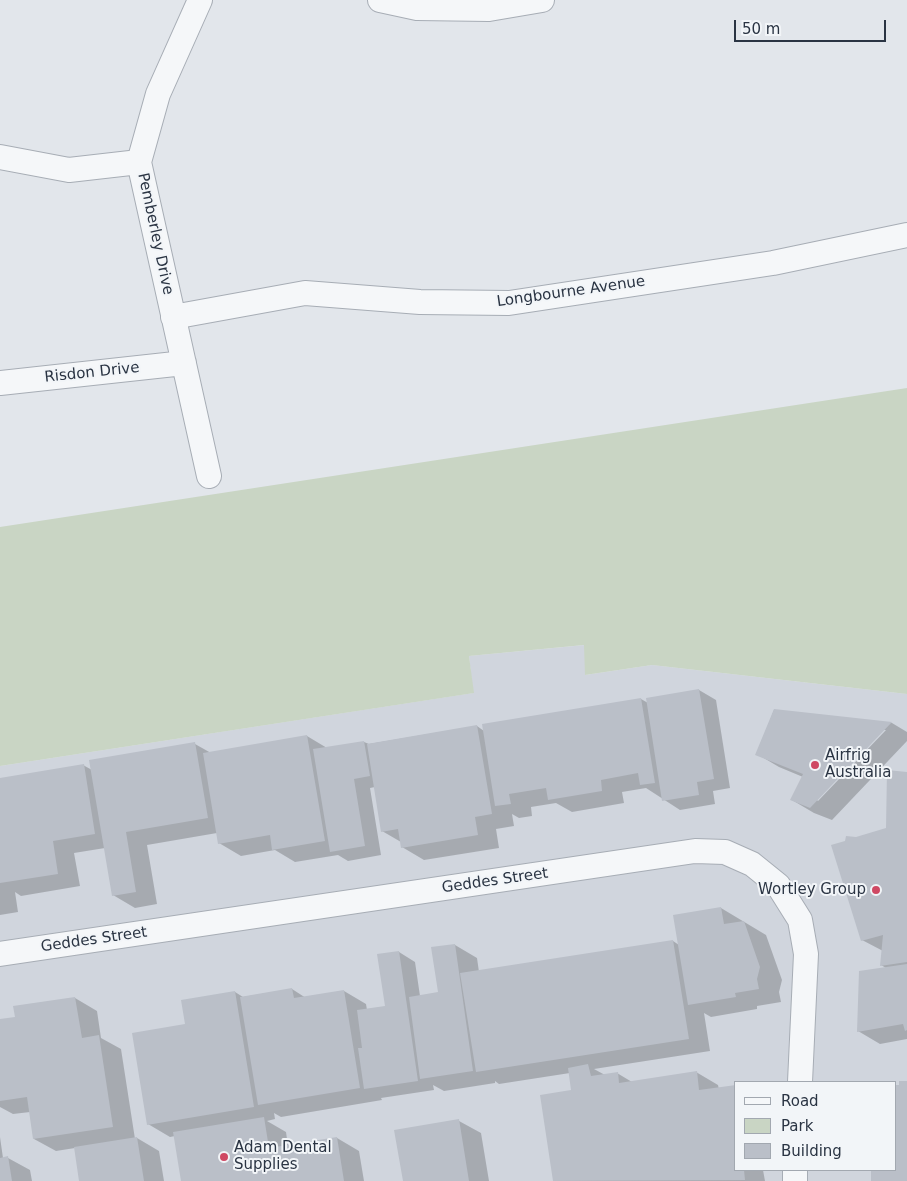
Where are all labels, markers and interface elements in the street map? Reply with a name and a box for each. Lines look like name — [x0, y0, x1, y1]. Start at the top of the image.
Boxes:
scale bar — [737, 10, 890, 42]
text: 50 m — [742, 20, 780, 38]
street label: Pemberley Drive — [133, 171, 177, 297]
street label: Longbourne Avenue — [496, 273, 646, 311]
street label: Risdon Drive — [44, 359, 140, 387]
place label: Airfrig Australia — [825, 747, 891, 782]
marker: Airfrig Australia — [809, 759, 821, 771]
street label: Geddes Street — [441, 865, 549, 897]
place label: Wortley Group — [758, 881, 866, 899]
marker: Wortley Group — [870, 884, 882, 896]
street label: Geddes Street — [40, 924, 148, 956]
legend — [734, 1081, 897, 1171]
text: Road — [781, 1092, 819, 1110]
text: Park — [781, 1117, 813, 1135]
place label: Adam Dental Supplies — [234, 1139, 332, 1174]
text: Building — [781, 1142, 842, 1160]
marker: Adam Dental Supplies — [218, 1151, 230, 1163]

